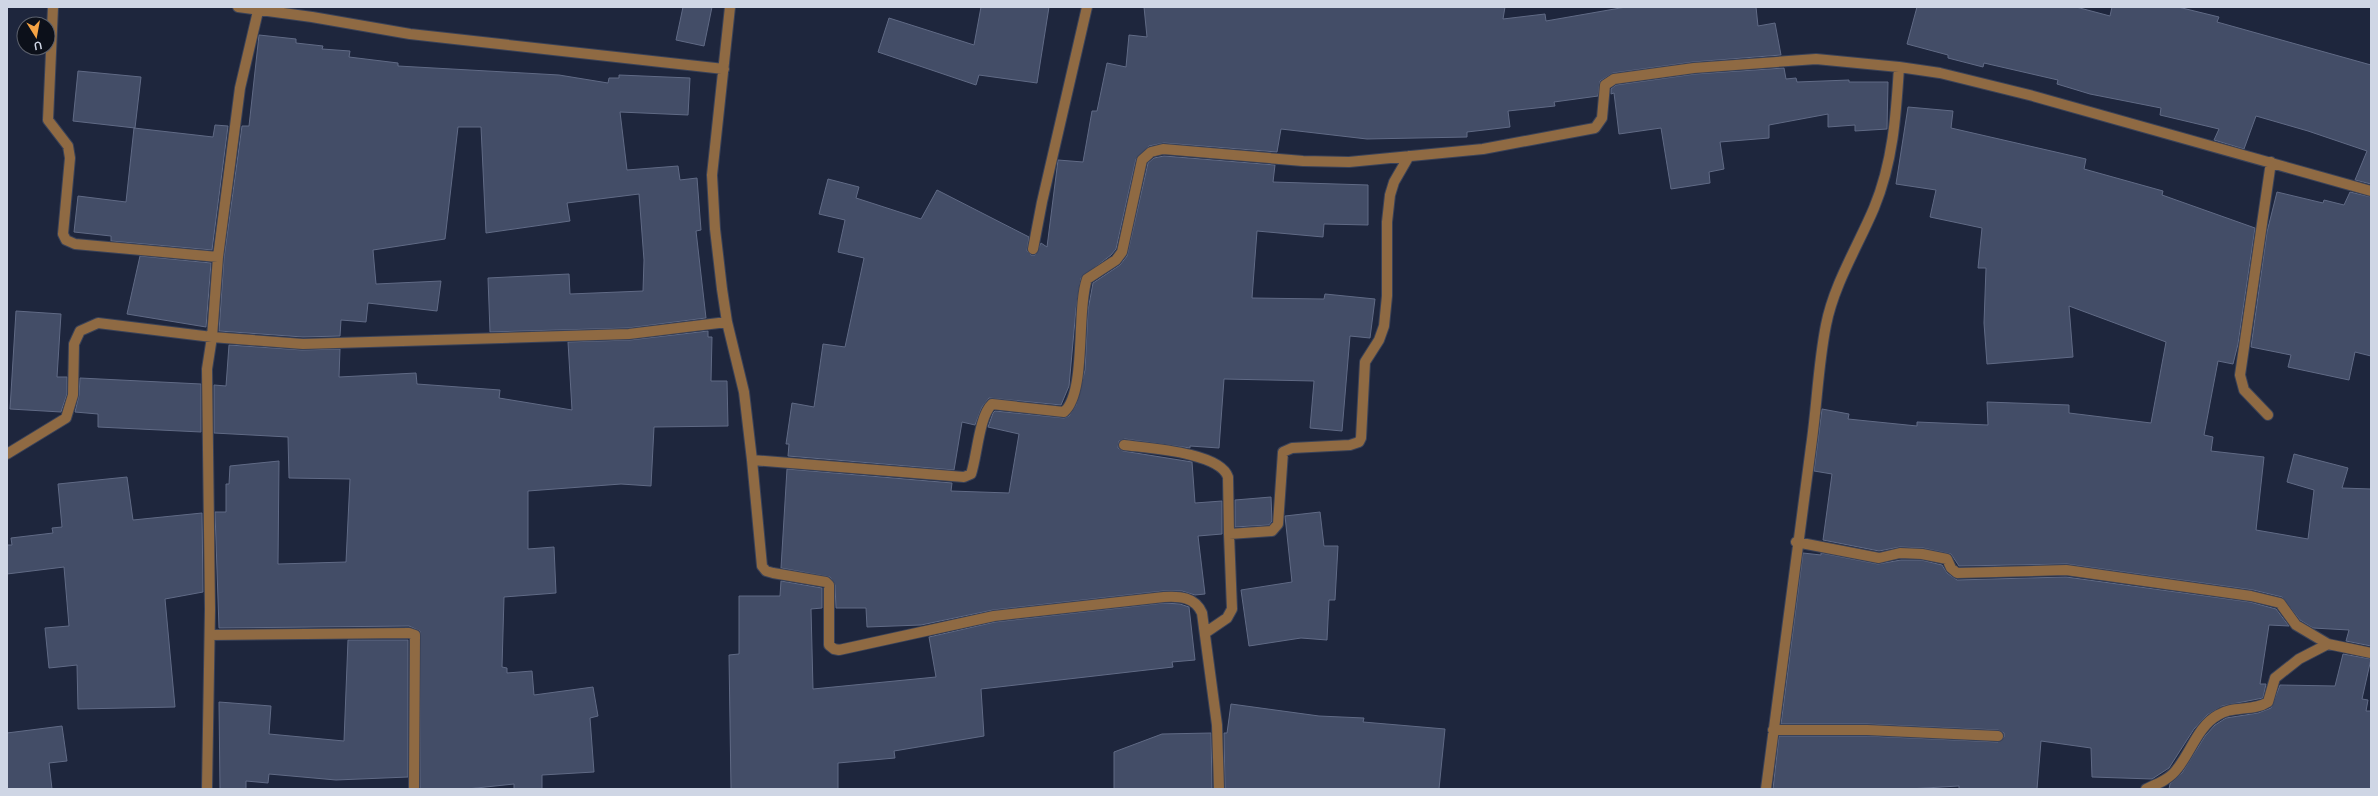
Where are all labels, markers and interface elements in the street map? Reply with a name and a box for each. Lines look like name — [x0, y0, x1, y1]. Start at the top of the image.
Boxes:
north arrow — [16, 16, 56, 56]
text: U — [33, 39, 43, 53]

